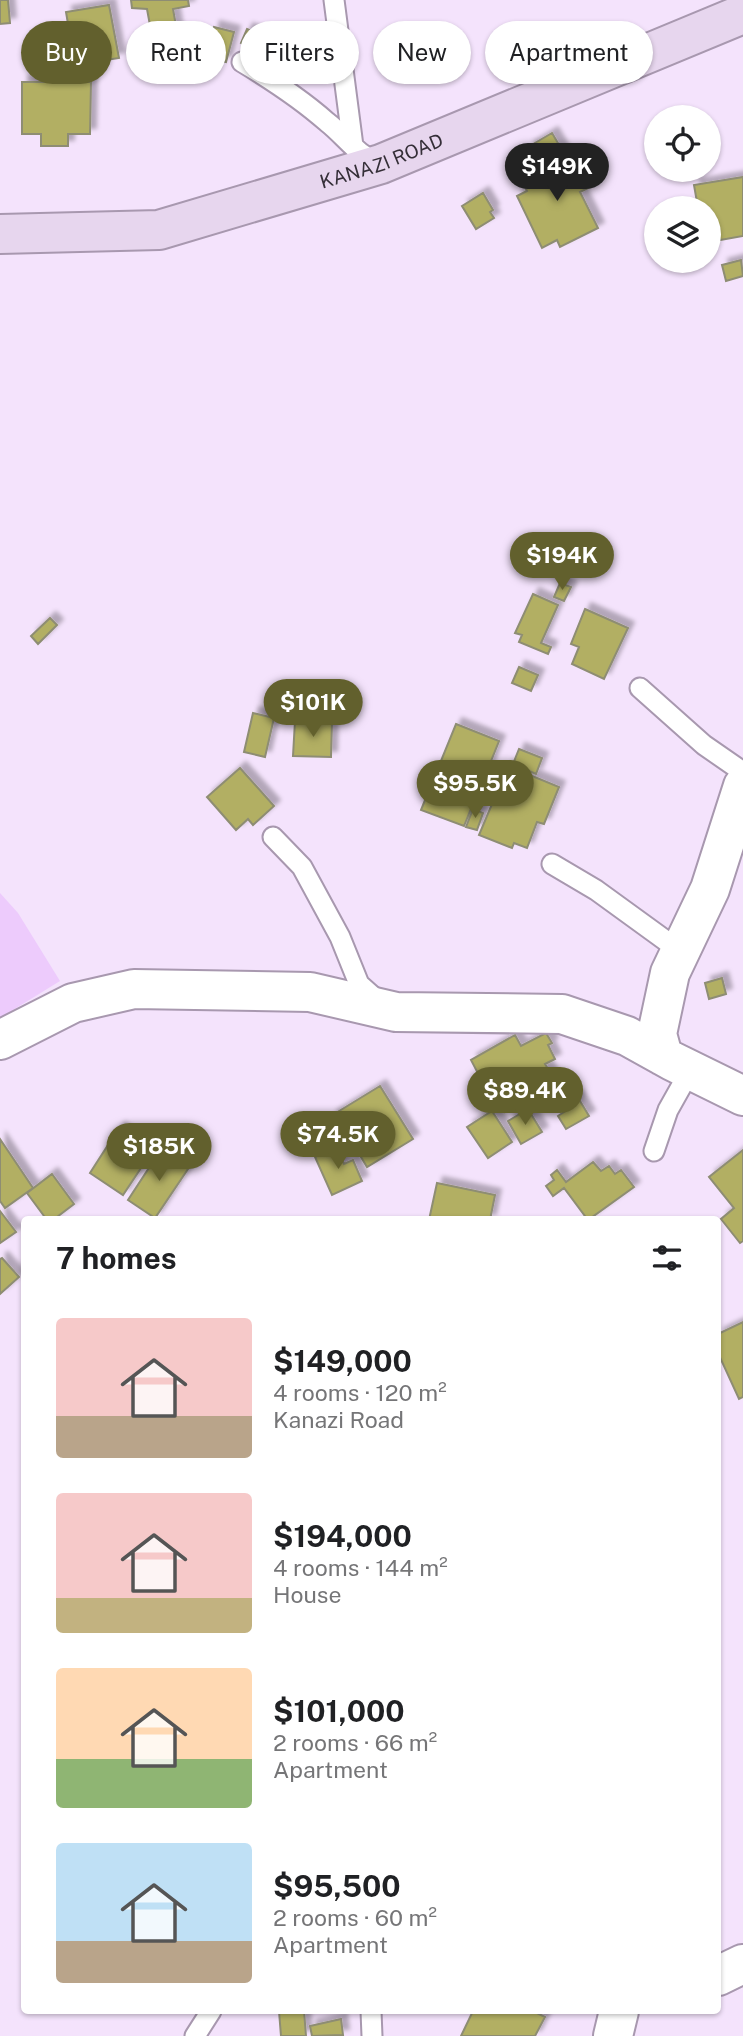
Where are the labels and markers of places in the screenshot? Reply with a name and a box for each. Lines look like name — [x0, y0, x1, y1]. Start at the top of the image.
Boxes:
pin: $149K — [508, 144, 606, 203]
pin: $194K — [513, 532, 611, 592]
pin: $101K — [264, 680, 362, 739]
pin: $95.5K — [418, 760, 532, 820]
pin: $89.4K — [468, 1068, 582, 1127]
pin: $74.5K — [281, 1112, 395, 1171]
pin: $185K — [110, 1124, 208, 1183]

